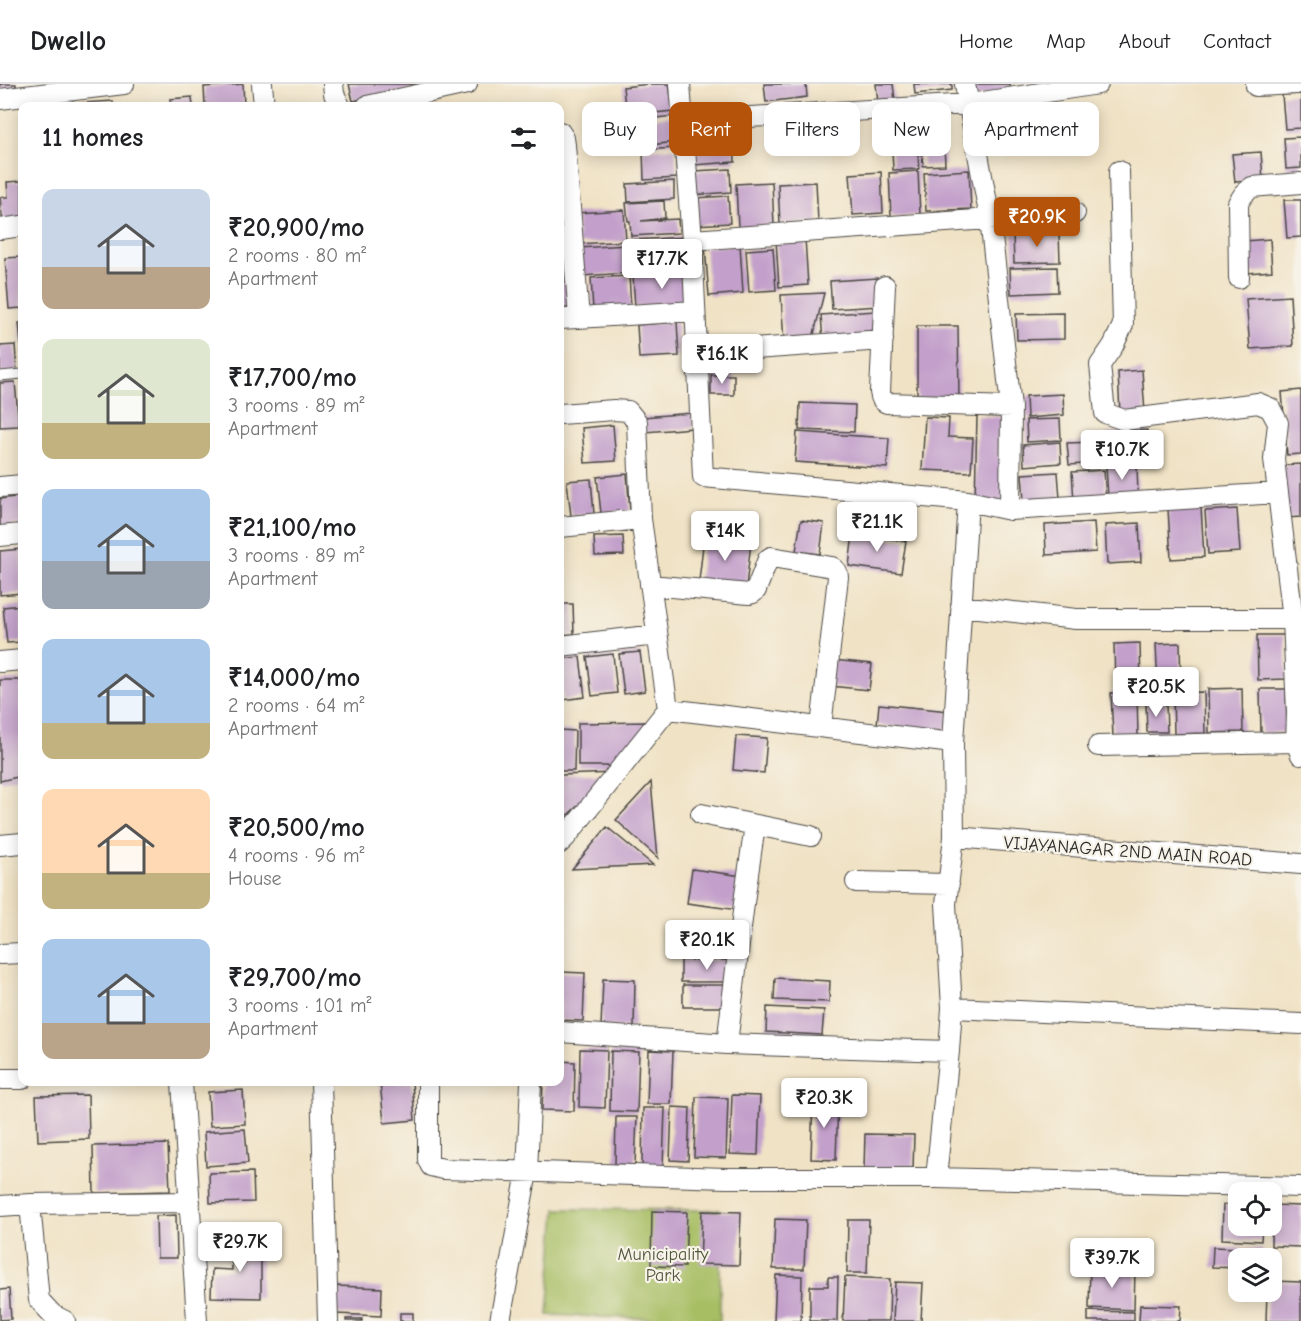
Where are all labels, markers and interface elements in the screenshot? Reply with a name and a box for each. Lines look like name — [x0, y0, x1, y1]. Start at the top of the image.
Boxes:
text: Dwello — [30, 25, 106, 57]
text: Home — [959, 29, 1013, 53]
text: Map — [1046, 29, 1086, 53]
text: About — [1119, 29, 1170, 53]
text: Contact — [1203, 29, 1271, 53]
chip: Buy — [582, 102, 657, 156]
chip: Rent — [669, 102, 752, 156]
chip: Filters — [764, 102, 860, 156]
chip: New — [872, 102, 951, 156]
chip: Apartment — [963, 102, 1099, 156]
icon: filters — [507, 122, 540, 155]
text: 11 homes — [42, 123, 143, 153]
pin: ₹20.9K — [988, 197, 1086, 248]
text: ₹20.9K — [1008, 205, 1066, 228]
icon: home — [90, 213, 162, 285]
text: ₹20,900/mo — [228, 213, 365, 243]
pin: ₹17.7K — [613, 239, 711, 290]
text: 2 rooms · 80 m² — [228, 244, 366, 267]
text: ₹17.7K — [636, 247, 688, 270]
text: Apartment — [228, 267, 318, 290]
pin: ₹16.1K — [673, 334, 771, 385]
text: ₹16.1K — [696, 342, 748, 365]
icon: home — [90, 363, 162, 435]
text: ₹17,700/mo — [228, 363, 357, 393]
text: 3 rooms · 89 m² — [228, 394, 364, 417]
text: Apartment — [228, 417, 318, 440]
pin: ₹10.7K — [1073, 430, 1171, 481]
text: ₹10.7K — [1095, 438, 1149, 461]
pin: ₹21.1K — [828, 502, 926, 553]
text: ₹21.1K — [851, 510, 903, 533]
pin: ₹14K — [689, 511, 761, 562]
icon: home — [90, 513, 162, 585]
text: ₹21,100/mo — [228, 513, 357, 543]
text: ₹14K — [705, 519, 745, 542]
text: 3 rooms · 89 m² — [228, 544, 364, 567]
text: Apartment — [228, 567, 318, 590]
icon: home — [90, 663, 162, 735]
text: ₹14,000/mo — [228, 663, 360, 693]
pin: ₹20.5K — [1107, 667, 1205, 718]
text: ₹20.5K — [1127, 675, 1185, 698]
text: 2 rooms · 64 m² — [228, 694, 364, 717]
text: Apartment — [228, 717, 318, 740]
icon: home — [90, 813, 162, 885]
text: ₹20,500/mo — [228, 813, 365, 843]
street label: VIJAYANAGAR 2ND MAIN ROAD — [1003, 832, 1253, 871]
text: 4 rooms · 96 m² — [228, 844, 365, 867]
text: House — [228, 867, 282, 890]
pin: ₹20.1K — [658, 920, 756, 971]
text: ₹20.1K — [679, 928, 735, 951]
icon: home — [90, 963, 162, 1035]
text: ₹29,700/mo — [228, 963, 361, 993]
text: 3 rooms · 101 m² — [228, 994, 372, 1017]
text: Apartment — [228, 1017, 318, 1040]
pin: ₹20.3K — [775, 1078, 873, 1129]
text: ₹20.3K — [795, 1086, 853, 1109]
map controls — [1228, 1182, 1282, 1302]
button: locate — [1228, 1182, 1282, 1236]
pin: ₹29.7K — [191, 1222, 289, 1273]
text: ₹29.7K — [212, 1230, 268, 1253]
pin: ₹39.7K — [1063, 1238, 1161, 1289]
park label: Municipality Park — [617, 1244, 710, 1286]
text: ₹39.7K — [1084, 1246, 1140, 1269]
button: layers — [1228, 1248, 1282, 1302]

